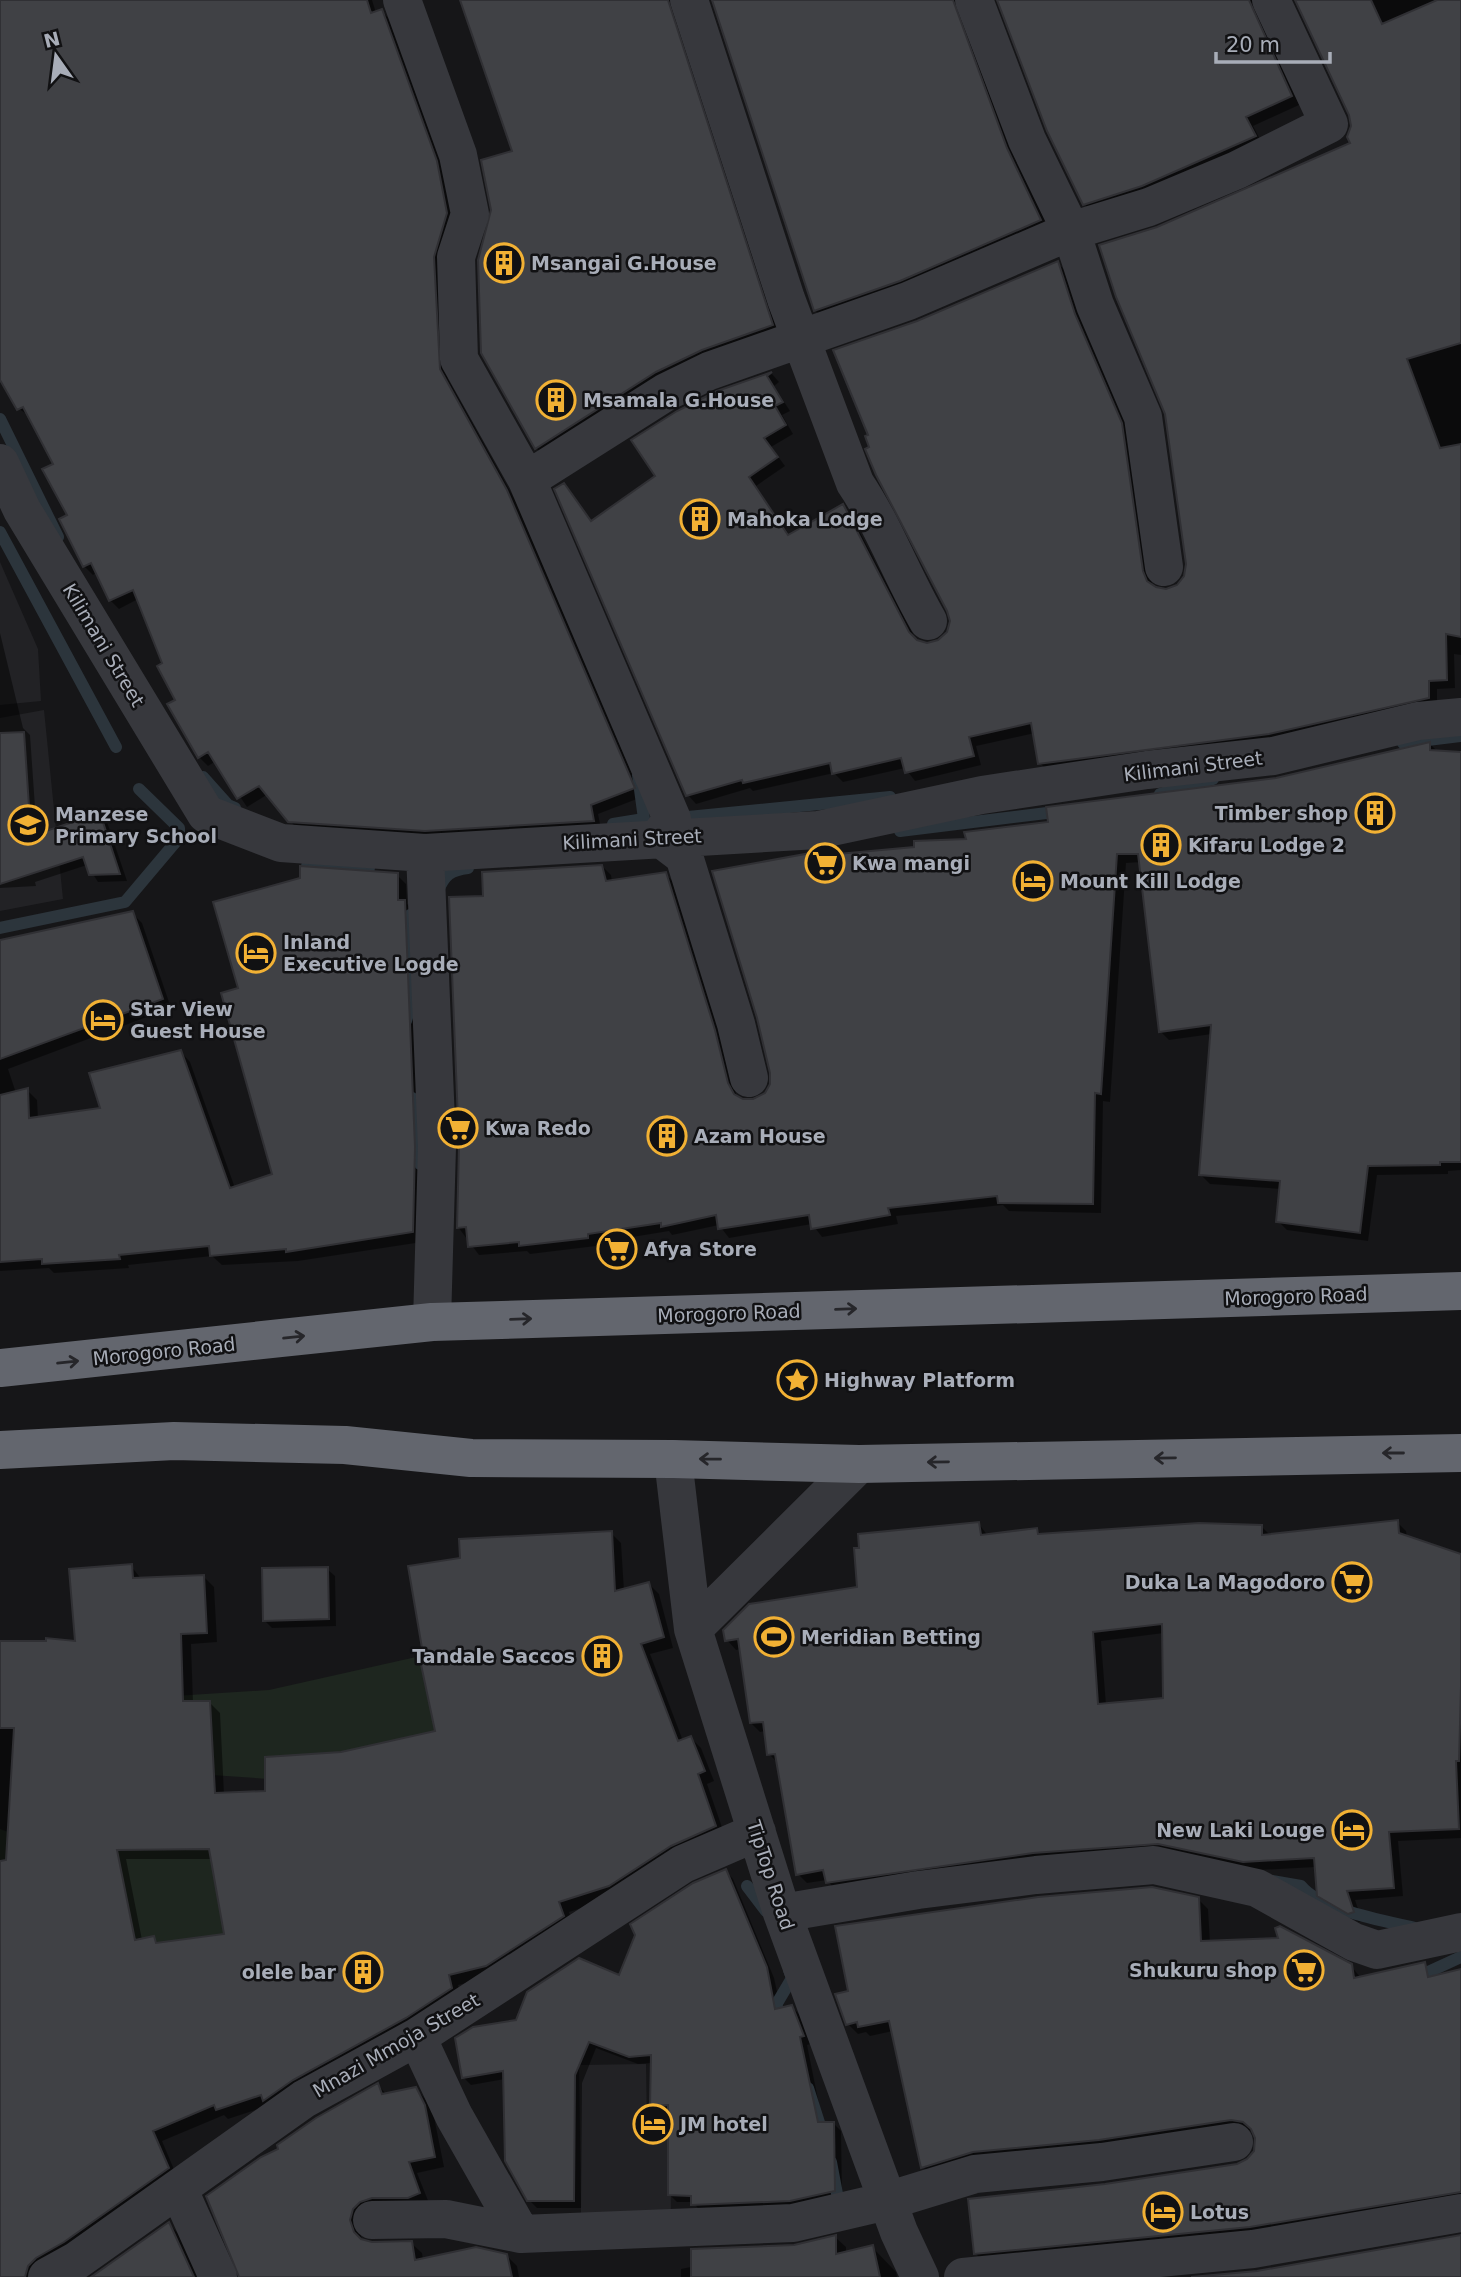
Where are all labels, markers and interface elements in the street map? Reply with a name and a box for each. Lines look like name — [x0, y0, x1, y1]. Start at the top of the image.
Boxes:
north arrow — [21, 21, 91, 91]
scale bar — [1216, 21, 1330, 65]
text: N — [42, 27, 62, 52]
text: 20 m — [1226, 33, 1280, 57]
building icon: Msangai G.House — [483, 242, 525, 284]
place label: Msangai G.House — [531, 252, 717, 274]
building icon: Msamala G.House — [535, 379, 577, 421]
place label: Msamala G.House — [583, 389, 774, 411]
building icon: Mahoka Lodge — [679, 498, 721, 540]
place label: Mahoka Lodge — [727, 508, 883, 530]
street label: Kilimani Street — [59, 580, 149, 710]
street label: Kilimani Street — [1122, 747, 1264, 785]
building icon: Timber shop — [1354, 792, 1396, 834]
place label: Timber shop — [1215, 802, 1348, 824]
place label: Manzese Primary School — [55, 803, 217, 847]
school or university icon: Manzese Primary School — [7, 804, 49, 846]
street label: Kilimani Street — [562, 824, 702, 854]
building icon: Kifaru Lodge 2 — [1140, 824, 1182, 866]
place label: Kifaru Lodge 2 — [1188, 834, 1345, 856]
supermarket icon: Kwa mangi — [804, 842, 846, 884]
place label: Kwa mangi — [852, 852, 970, 874]
hotel icon: Mount Kill Lodge — [1012, 860, 1054, 902]
place label: Mount Kill Lodge — [1060, 870, 1241, 892]
place label: Inland Executive Logde — [283, 931, 459, 975]
hotel icon: Inland Executive Logde — [235, 932, 277, 974]
place label: Star View Guest House — [130, 998, 266, 1042]
hotel icon: Star View Guest House — [82, 999, 124, 1041]
supermarket icon: Kwa Redo — [437, 1107, 479, 1149]
building icon: Azam House — [646, 1115, 688, 1157]
place label: Kwa Redo — [485, 1117, 591, 1139]
place label: Azam House — [694, 1125, 826, 1147]
supermarket icon: Afya Store — [596, 1228, 638, 1270]
place label: Afya Store — [644, 1238, 757, 1260]
street label: Morogoro Road — [1224, 1283, 1368, 1309]
street label: Morogoro Road — [657, 1300, 801, 1326]
one-way arrow — [834, 1303, 857, 1316]
one-way arrow — [509, 1312, 532, 1326]
one-way arrow — [282, 1330, 305, 1343]
street label: Morogoro Road — [92, 1333, 236, 1369]
one-way arrow — [56, 1355, 79, 1368]
place icon: Highway Platform — [776, 1359, 818, 1401]
place label: Highway Platform — [824, 1369, 1015, 1391]
one-way arrow — [1382, 1446, 1405, 1460]
one-way arrow — [1154, 1451, 1177, 1464]
one-way arrow — [699, 1452, 722, 1466]
one-way arrow — [927, 1456, 950, 1469]
supermarket icon: Duka La Magodoro — [1331, 1561, 1373, 1603]
place label: Duka La Magodoro — [1125, 1571, 1325, 1593]
sports icon: Meridian Betting — [753, 1616, 795, 1658]
place label: Meridian Betting — [801, 1626, 981, 1648]
building icon: Tandale Saccos — [581, 1635, 623, 1677]
place label: Tandale Saccos — [412, 1645, 575, 1667]
hotel icon: New Laki Louge — [1331, 1809, 1373, 1851]
street label: TipTop Road — [743, 1816, 799, 1933]
place label: New Laki Louge — [1156, 1819, 1325, 1841]
supermarket icon: Shukuru shop — [1283, 1949, 1325, 1991]
building icon: olele bar — [342, 1951, 384, 1993]
place label: Shukuru shop — [1129, 1959, 1277, 1981]
place label: olele bar — [242, 1961, 337, 1983]
street label: Mnazi Mmoja Street — [309, 1988, 483, 2102]
hotel icon: JM hotel — [632, 2103, 674, 2145]
place label: JM hotel — [678, 2113, 768, 2135]
hotel icon: Lotus — [1142, 2191, 1184, 2233]
place label: Lotus — [1190, 2201, 1249, 2223]

